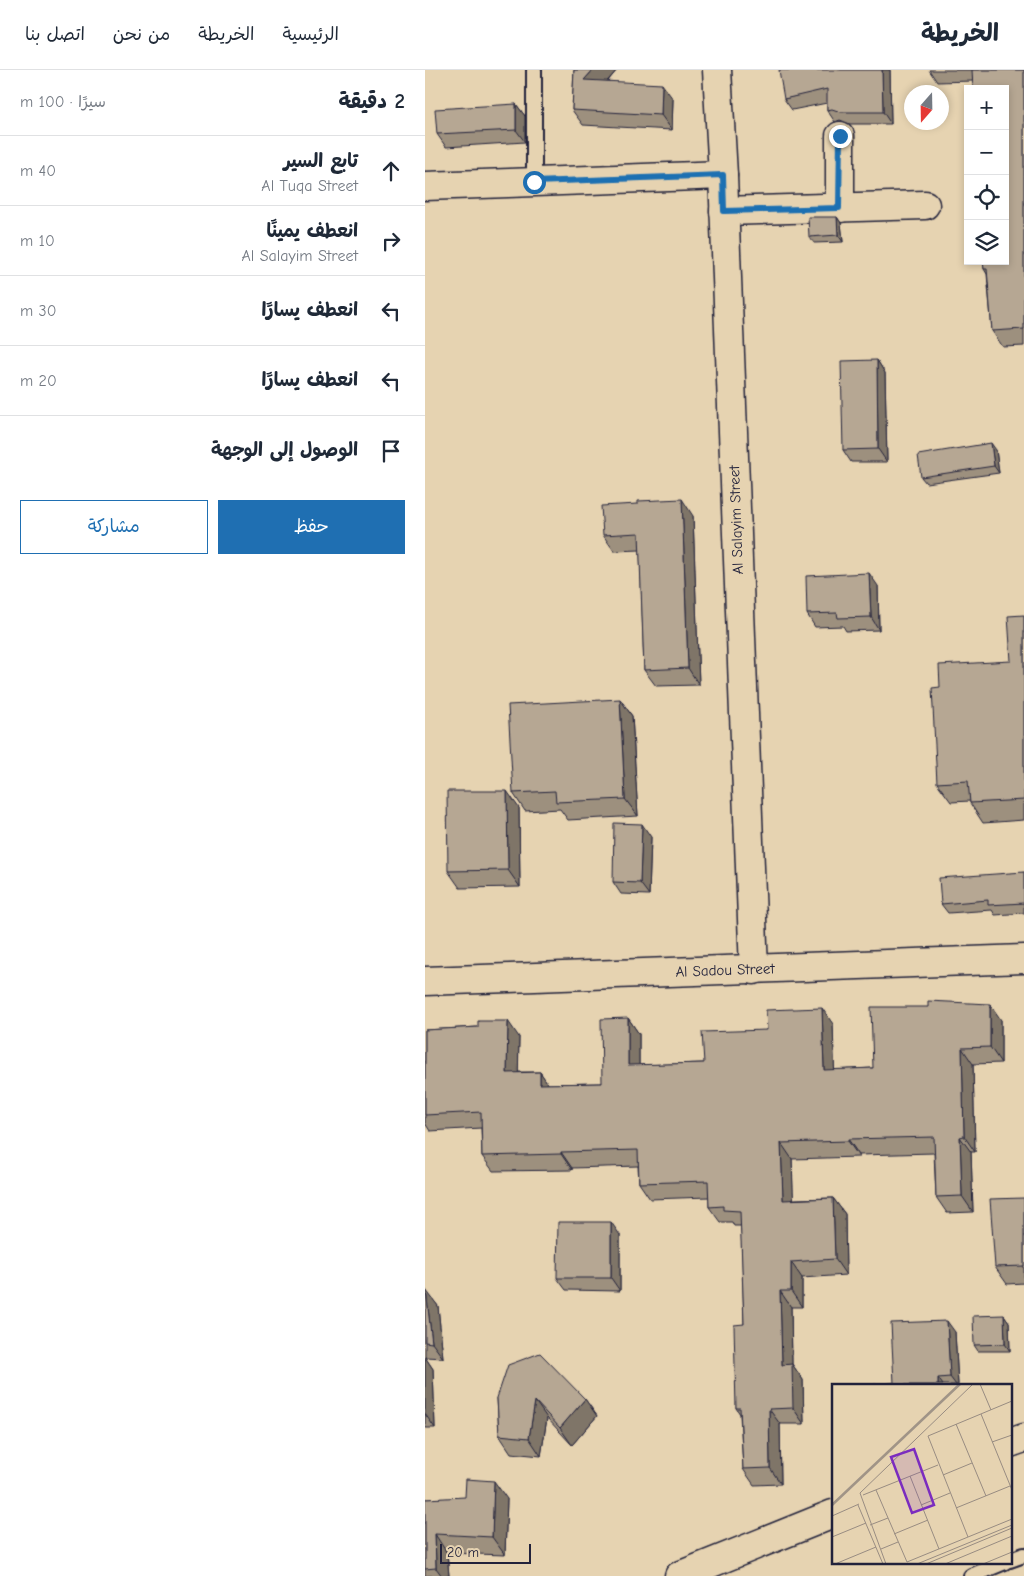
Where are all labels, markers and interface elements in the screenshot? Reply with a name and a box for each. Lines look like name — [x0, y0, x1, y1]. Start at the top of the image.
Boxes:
text: الخريطة — [921, 19, 999, 47]
text: اتصل بنا — [25, 24, 85, 45]
text: من نحن — [113, 24, 170, 45]
text: الخريطة — [198, 24, 254, 45]
text: الرئيسية — [282, 24, 339, 45]
north arrow — [904, 85, 949, 130]
map controls — [964, 85, 1009, 265]
button: + — [964, 85, 1009, 130]
text: 2 دقيقة — [339, 89, 405, 113]
text: سيرًا · 100 m — [20, 93, 106, 111]
route end — [829, 125, 852, 148]
button: − — [964, 130, 1009, 175]
text: تابع السير — [284, 150, 358, 172]
icon: ahead — [377, 157, 405, 185]
text: 40 m — [20, 162, 56, 180]
route start — [523, 171, 546, 194]
button: locate — [964, 175, 1009, 220]
text: Al Tuqa Street — [261, 177, 358, 195]
text: انعطف يمينًا — [266, 220, 358, 242]
button: layers — [964, 220, 1009, 265]
icon: right — [377, 227, 405, 255]
text: 10 m — [20, 232, 55, 250]
text: Al Salayim Street — [242, 247, 358, 265]
icon: left — [377, 297, 405, 325]
text: انعطف يسارًا — [261, 299, 358, 321]
text: 30 m — [20, 302, 56, 320]
icon: left — [377, 367, 405, 395]
text: انعطف يسارًا — [261, 369, 358, 391]
text: 20 m — [20, 372, 57, 390]
icon: arrive — [377, 437, 405, 465]
text: الوصول إلى الوجهة — [211, 439, 358, 461]
street label: Al Salayim Street — [725, 464, 747, 575]
button: مشاركة — [20, 500, 208, 554]
button: حفظ — [218, 500, 405, 554]
street label: Al Sadou Street — [675, 959, 776, 981]
inset map — [832, 1384, 1011, 1564]
scale bar — [440, 1541, 531, 1564]
text: 20 m — [447, 1544, 479, 1561]

